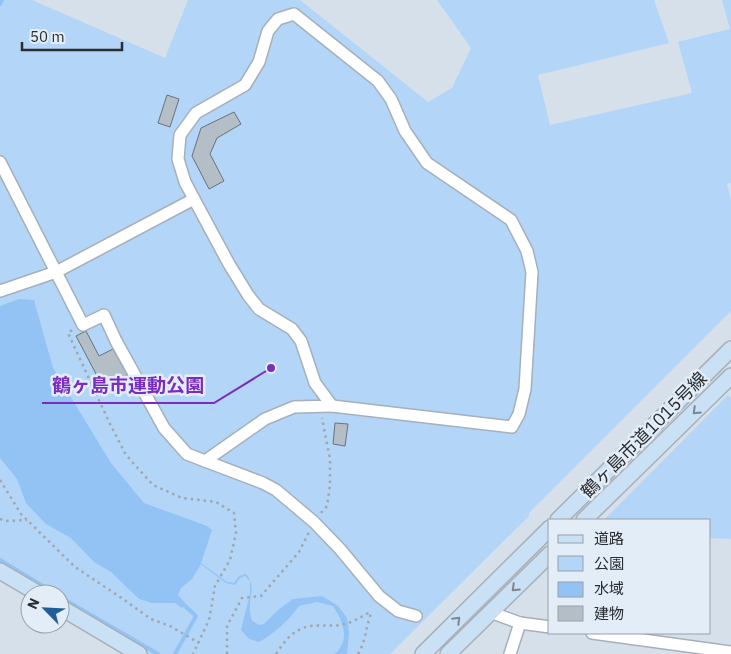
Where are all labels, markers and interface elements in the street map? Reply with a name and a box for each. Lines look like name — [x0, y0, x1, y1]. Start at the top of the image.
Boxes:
scale bar — [22, 20, 122, 52]
text: 50 m — [30, 27, 65, 46]
street label: 鶴ヶ島市道1015号線 — [576, 367, 712, 503]
callout: 鶴ヶ島市運動公園 — [42, 369, 214, 403]
text: 鶴ヶ島市運動公園 — [52, 373, 204, 397]
one-way arrow — [693, 405, 702, 414]
legend — [548, 519, 711, 634]
text: 道路 — [594, 529, 624, 548]
text: 公園 — [594, 554, 624, 573]
text: 水域 — [594, 579, 624, 598]
one-way arrow — [512, 582, 521, 591]
north arrow — [20, 584, 70, 634]
text: N — [23, 595, 43, 612]
text: 建物 — [594, 604, 624, 623]
one-way arrow — [452, 617, 461, 626]

